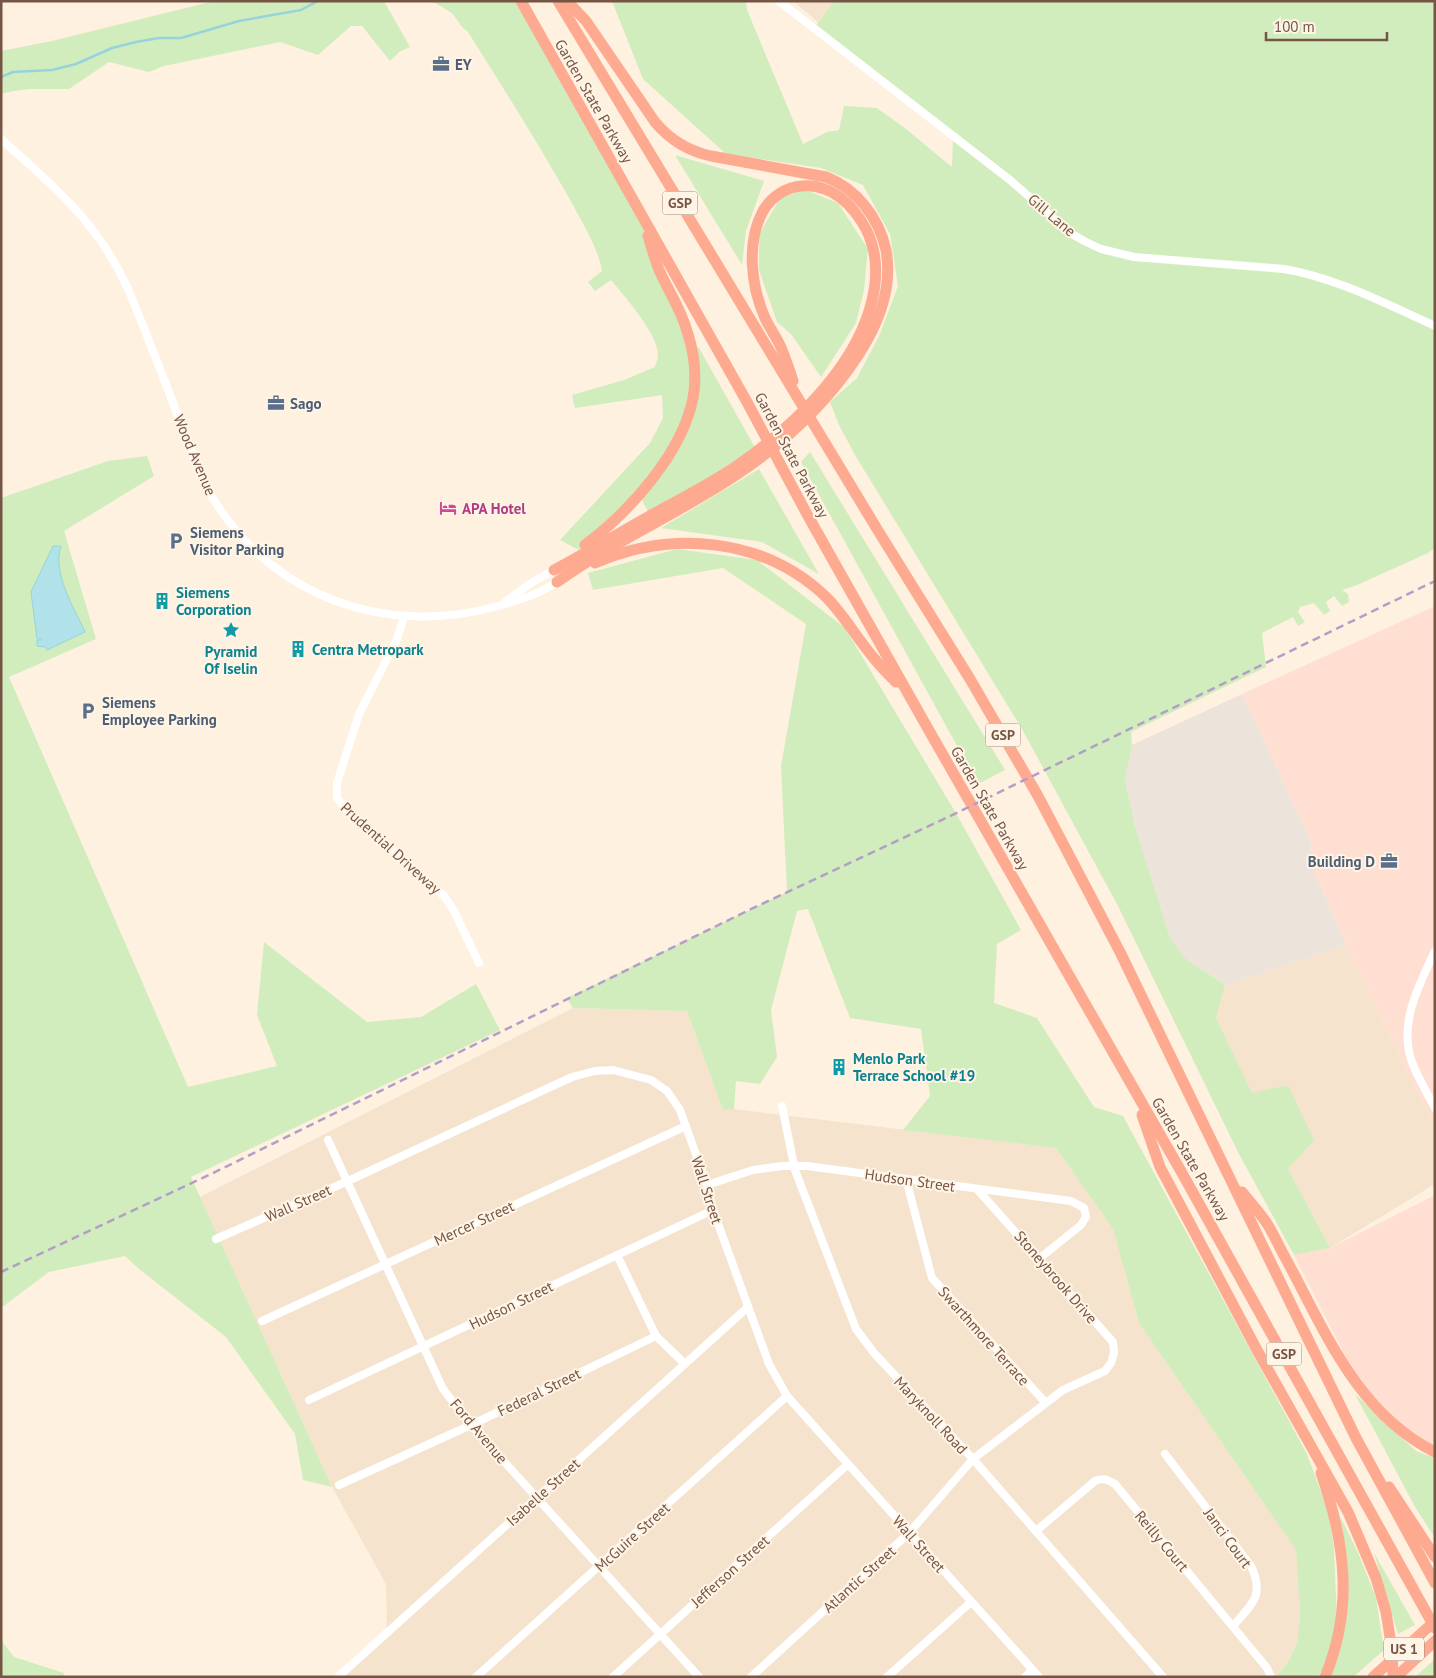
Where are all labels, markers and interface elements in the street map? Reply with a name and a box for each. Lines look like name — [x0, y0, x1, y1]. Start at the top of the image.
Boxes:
scale bar — [1266, 10, 1387, 42]
text: 100 m — [1274, 17, 1315, 36]
street label: Garden State Parkway — [551, 36, 637, 166]
office icon: EY — [431, 54, 451, 74]
place label: EY — [455, 55, 472, 74]
street label: Gill Lane — [1024, 190, 1080, 240]
road number: GSP — [662, 192, 698, 214]
street label: Garden State Parkway — [751, 389, 833, 521]
office icon: Sago — [266, 393, 286, 413]
place label: Sago — [290, 394, 322, 413]
street label: Wood Avenue — [169, 412, 221, 498]
hotel icon: APA Hotel — [438, 498, 458, 518]
place label: APA Hotel — [462, 499, 526, 518]
place label: Siemens Visitor Parking — [189, 523, 284, 559]
parking icon: Siemens Visitor Parking — [166, 531, 186, 551]
place label: Siemens Corporation — [176, 583, 252, 619]
building icon: Siemens Corporation — [152, 591, 172, 611]
place icon: Pyramid Of Iselin — [221, 620, 241, 640]
building icon: Centra Metropark — [288, 639, 308, 659]
place label: Centra Metropark — [312, 640, 424, 659]
place label: Pyramid Of Iselin — [204, 642, 258, 678]
place label: Siemens Employee Parking — [102, 693, 217, 729]
parking icon: Siemens Employee Parking — [78, 701, 98, 721]
road number: GSP — [986, 724, 1020, 746]
street label: Garden State Parkway — [947, 743, 1033, 873]
street label: Prudential Driveway — [337, 798, 445, 898]
office icon: Building D — [1379, 851, 1399, 871]
place label: Building D — [1308, 852, 1375, 871]
place label: Menlo Park Terrace School #19 — [853, 1049, 975, 1085]
building icon: Menlo Park Terrace School #19 — [829, 1057, 849, 1077]
street label: Garden State Parkway — [1148, 1094, 1234, 1224]
street label: Wall Street — [687, 1154, 727, 1226]
street label: Hudson Street — [864, 1164, 956, 1196]
street label: Wall Street — [262, 1180, 334, 1226]
street label: Mercer Street — [431, 1196, 517, 1250]
street label: Stoneybrook Drive — [1010, 1227, 1102, 1327]
street label: Hudson Street — [466, 1276, 556, 1334]
street label: Swarthmore Terrace — [934, 1282, 1034, 1390]
road number: GSP — [1266, 1342, 1302, 1366]
street label: Federal Street — [494, 1364, 584, 1420]
street label: Maryknoll Road — [890, 1372, 972, 1458]
street label: Ford Avenue — [446, 1395, 512, 1467]
street label: Isabelle Street — [502, 1454, 584, 1530]
street label: McGuire Street — [590, 1498, 674, 1576]
street label: Janci Court — [1199, 1503, 1256, 1572]
street label: Reilly Court — [1131, 1507, 1193, 1575]
street label: Wall Street — [888, 1512, 950, 1576]
street label: Jefferson Street — [686, 1531, 773, 1612]
street label: Atlantic Street — [819, 1541, 899, 1617]
road number: US 1 — [1384, 1638, 1424, 1660]

